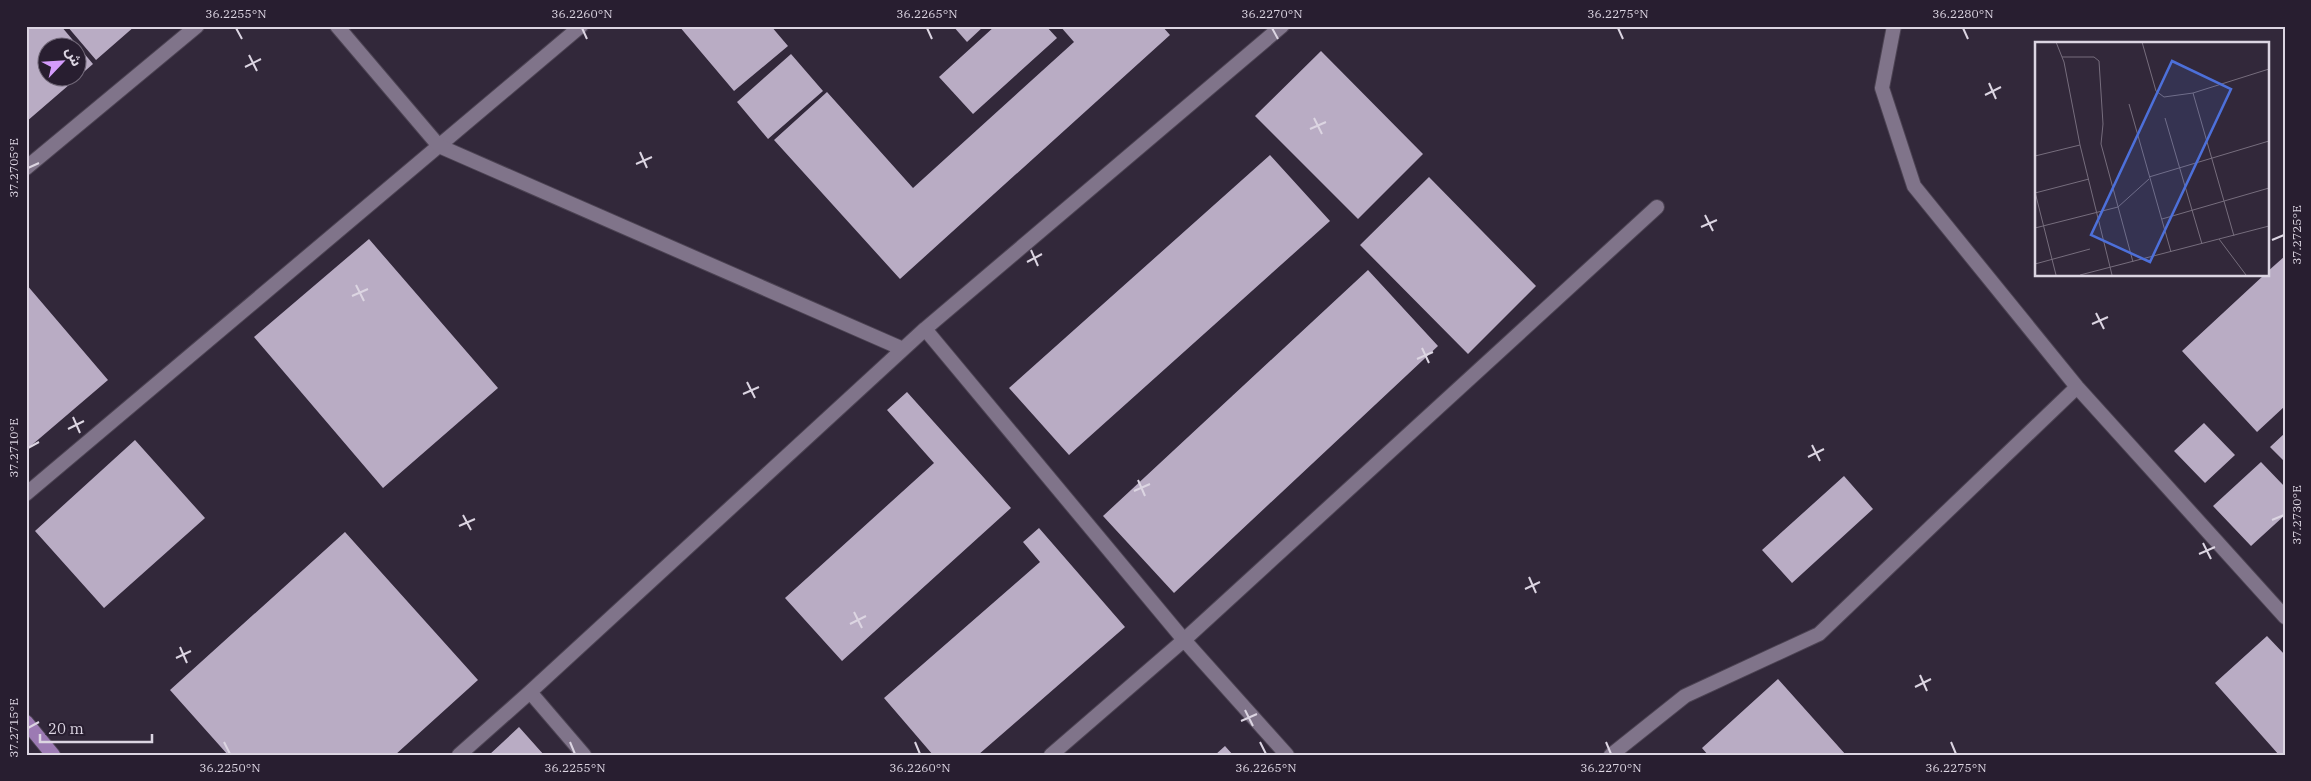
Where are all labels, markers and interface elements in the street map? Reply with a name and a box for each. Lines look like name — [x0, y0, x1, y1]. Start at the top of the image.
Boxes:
text: 36.2255°N — [205, 6, 267, 21]
text: 36.2260°N — [551, 6, 613, 21]
text: 36.2265°N — [896, 6, 958, 21]
text: 36.2270°N — [1241, 6, 1303, 21]
text: 36.2275°N — [1587, 6, 1649, 21]
text: 36.2280°N — [1932, 6, 1994, 21]
north arrow — [38, 38, 88, 88]
inset map — [2035, 42, 2268, 276]
text: ش — [62, 44, 86, 69]
text: 37.2705°E — [6, 138, 21, 198]
text: 37.2725°E — [2289, 205, 2304, 265]
text: 37.2710°E — [6, 418, 21, 478]
text: 37.2730°E — [2289, 485, 2304, 545]
text: 37.2715°E — [6, 698, 21, 758]
scale bar — [40, 711, 152, 743]
text: 20 m — [48, 719, 84, 738]
text: 36.2250°N — [199, 760, 261, 775]
text: 36.2255°N — [544, 760, 606, 775]
text: 36.2260°N — [889, 760, 951, 775]
text: 36.2265°N — [1235, 760, 1297, 775]
text: 36.2270°N — [1580, 760, 1642, 775]
text: 36.2275°N — [1925, 760, 1987, 775]

